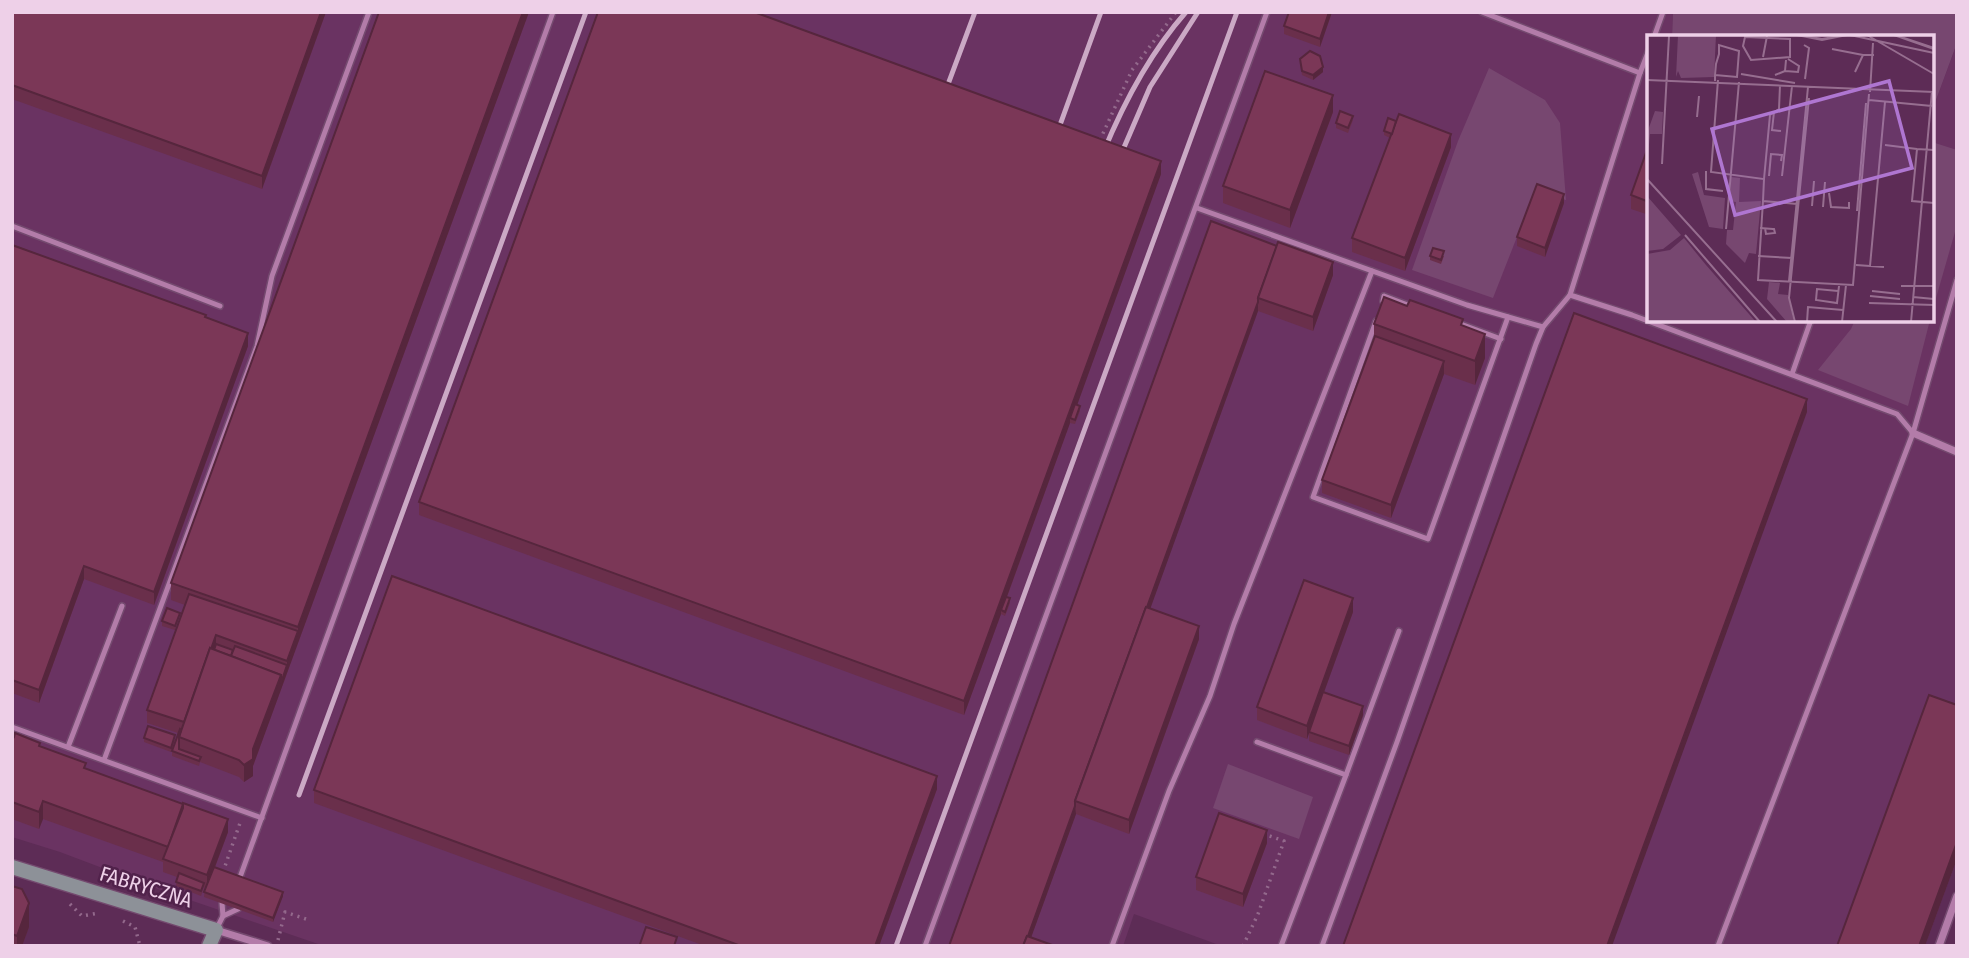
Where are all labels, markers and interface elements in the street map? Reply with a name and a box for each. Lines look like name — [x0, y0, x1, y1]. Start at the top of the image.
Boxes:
inset map — [1647, 35, 1934, 322]
street label: FABRYCZNA — [96, 861, 196, 913]

